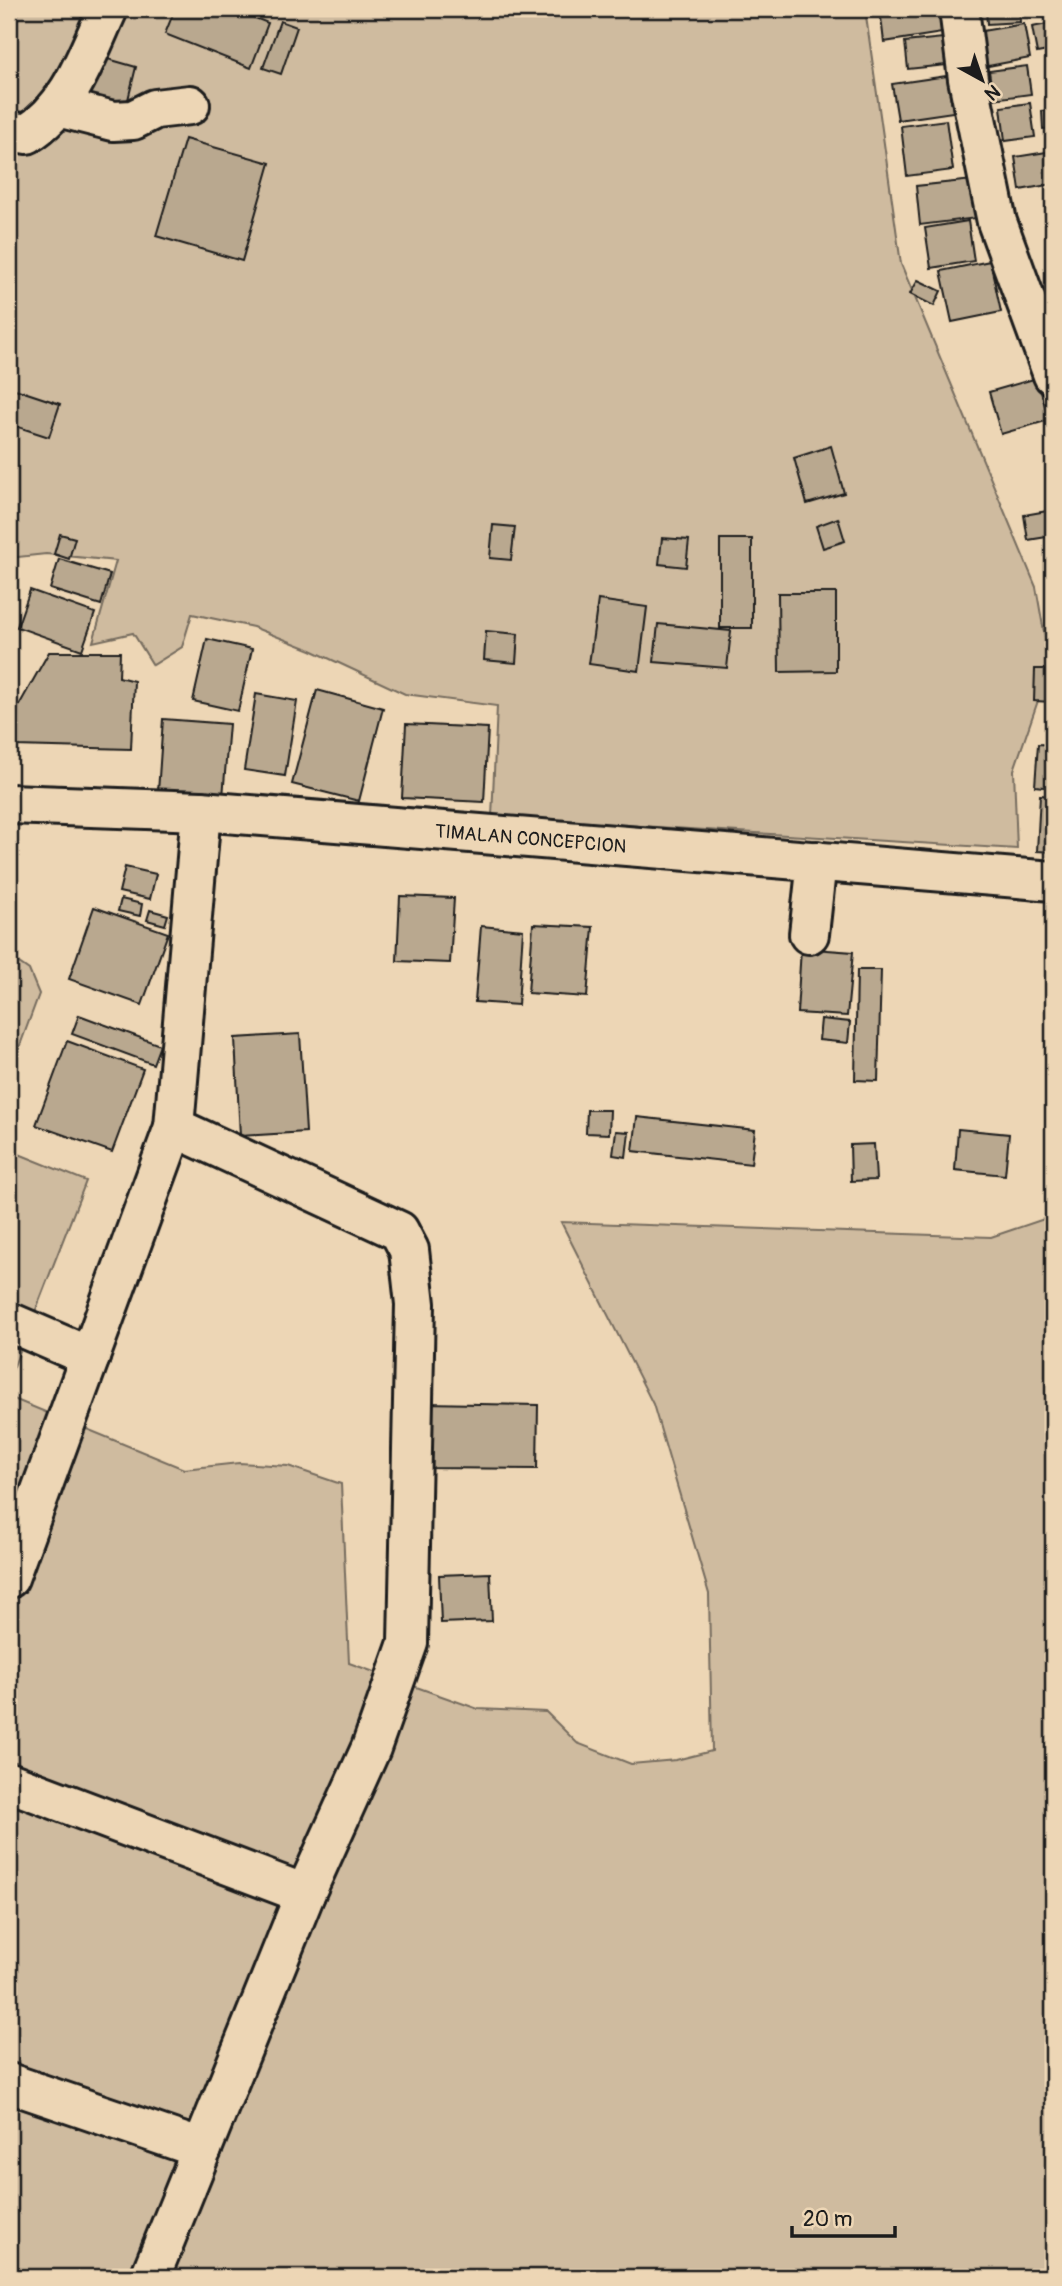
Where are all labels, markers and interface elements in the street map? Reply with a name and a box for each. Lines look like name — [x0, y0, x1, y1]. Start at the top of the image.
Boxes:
north arrow — [946, 46, 1016, 116]
text: N — [980, 79, 1005, 106]
street label: TIMALAN CONCEPCION — [434, 819, 627, 859]
scale bar — [792, 2195, 896, 2239]
text: 20 m — [803, 2206, 852, 2233]

